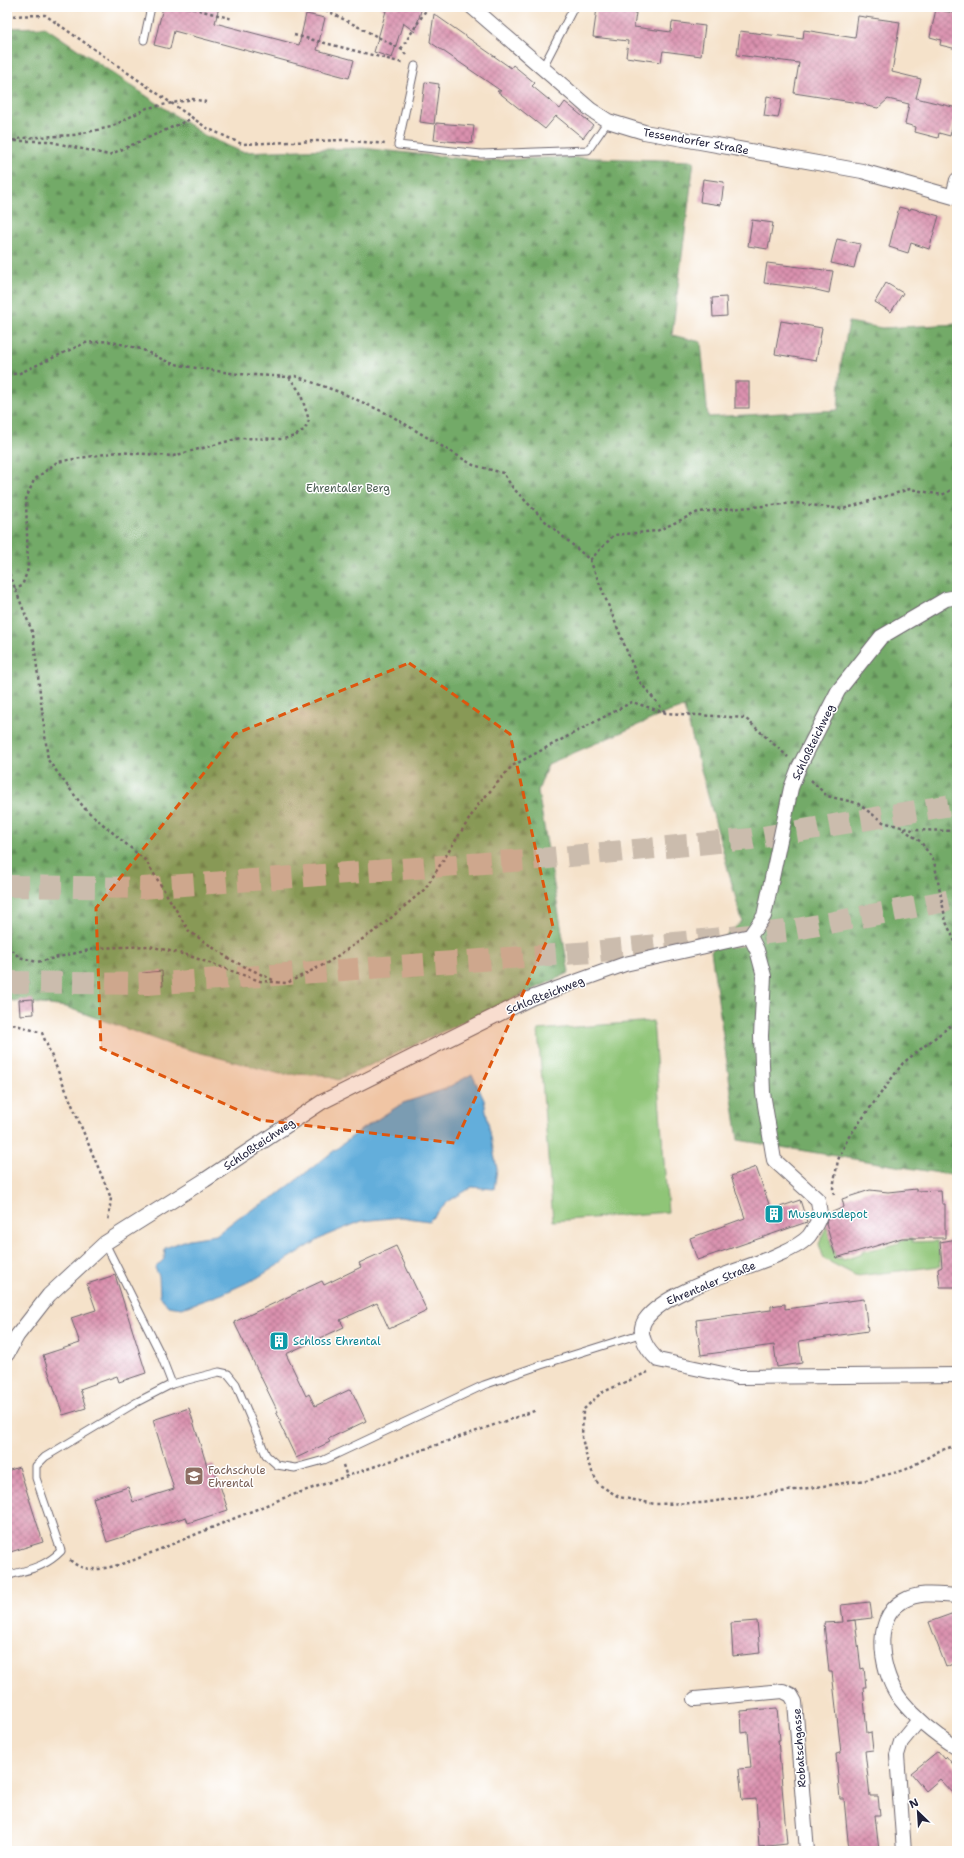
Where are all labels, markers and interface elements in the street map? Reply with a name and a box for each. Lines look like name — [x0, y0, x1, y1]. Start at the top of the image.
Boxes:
street label: Tessendorfer Straße — [642, 125, 750, 158]
park label: Ehrentaler Berg — [306, 481, 390, 496]
street label: Schloßteichweg — [789, 701, 838, 783]
street label: Schloßteichweg — [504, 973, 587, 1018]
street label: Schloßteichweg — [221, 1115, 298, 1174]
building icon: Museumsdepot — [763, 1203, 785, 1225]
place label: Museumsdepot — [788, 1207, 868, 1222]
street label: Ehrentaler Straße — [664, 1258, 758, 1309]
building icon: Schloss Ehrental — [268, 1330, 290, 1352]
place label: Schloss Ehrental — [293, 1334, 381, 1349]
place label: Fachschule Ehrental — [208, 1463, 266, 1491]
school or university icon: Fachschule Ehrental — [183, 1465, 205, 1487]
street label: Robatschgasse — [789, 1708, 810, 1788]
north arrow — [898, 1792, 938, 1832]
text: N — [907, 1795, 921, 1812]

